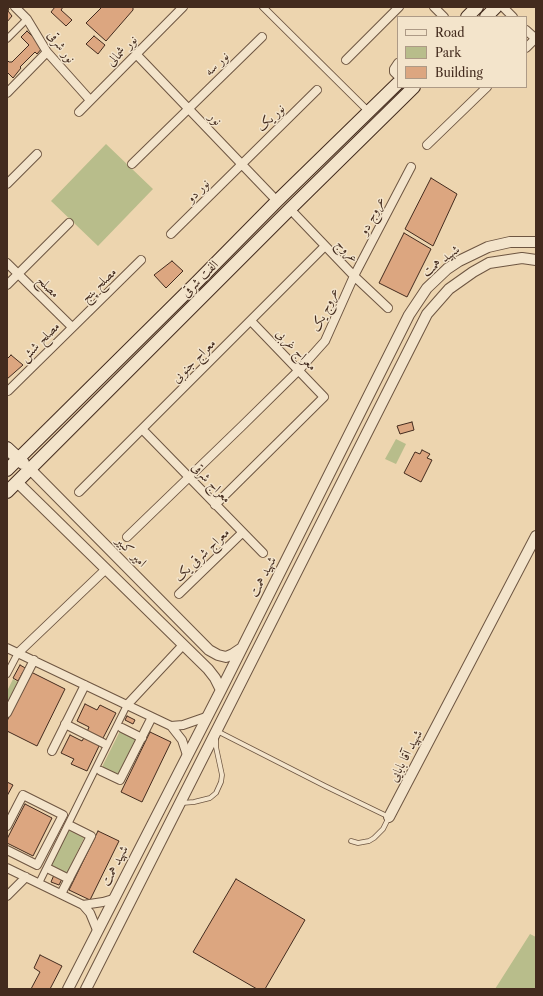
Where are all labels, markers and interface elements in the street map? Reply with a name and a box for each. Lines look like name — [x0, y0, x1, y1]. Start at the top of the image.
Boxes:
legend — [397, 16, 527, 88]
text: Road — [435, 25, 465, 40]
street label: نور شرقی — [44, 28, 78, 66]
street label: نور شمالی — [103, 32, 141, 70]
text: Park — [435, 45, 461, 60]
street label: نور سه — [202, 49, 232, 79]
text: Building — [435, 65, 483, 80]
street label: نور یک — [254, 101, 288, 135]
street label: نور — [205, 109, 225, 129]
street label: نور دو — [183, 176, 213, 206]
street label: عروج دو — [356, 194, 388, 238]
street label: عروج — [332, 236, 362, 266]
street label: شهید همت — [419, 242, 463, 280]
street label: الفت شرقی — [178, 257, 222, 301]
street label: مصلح پنج — [78, 264, 120, 306]
street label: مصلح — [33, 273, 63, 301]
street label: عروج یک — [308, 285, 342, 335]
street label: مصلح شش — [17, 319, 63, 365]
street label: معراج غربی — [272, 326, 320, 374]
street label: معراج جنوبی — [169, 336, 219, 386]
street label: معراج شرقی — [188, 460, 234, 506]
street label: معراج شرقی یک — [171, 525, 233, 585]
street label: امیر کبیر — [112, 533, 150, 571]
street label: شهید همت — [246, 554, 280, 600]
street label: شهید آقا بابایی — [386, 727, 426, 785]
street label: شهید همت — [98, 843, 132, 889]

